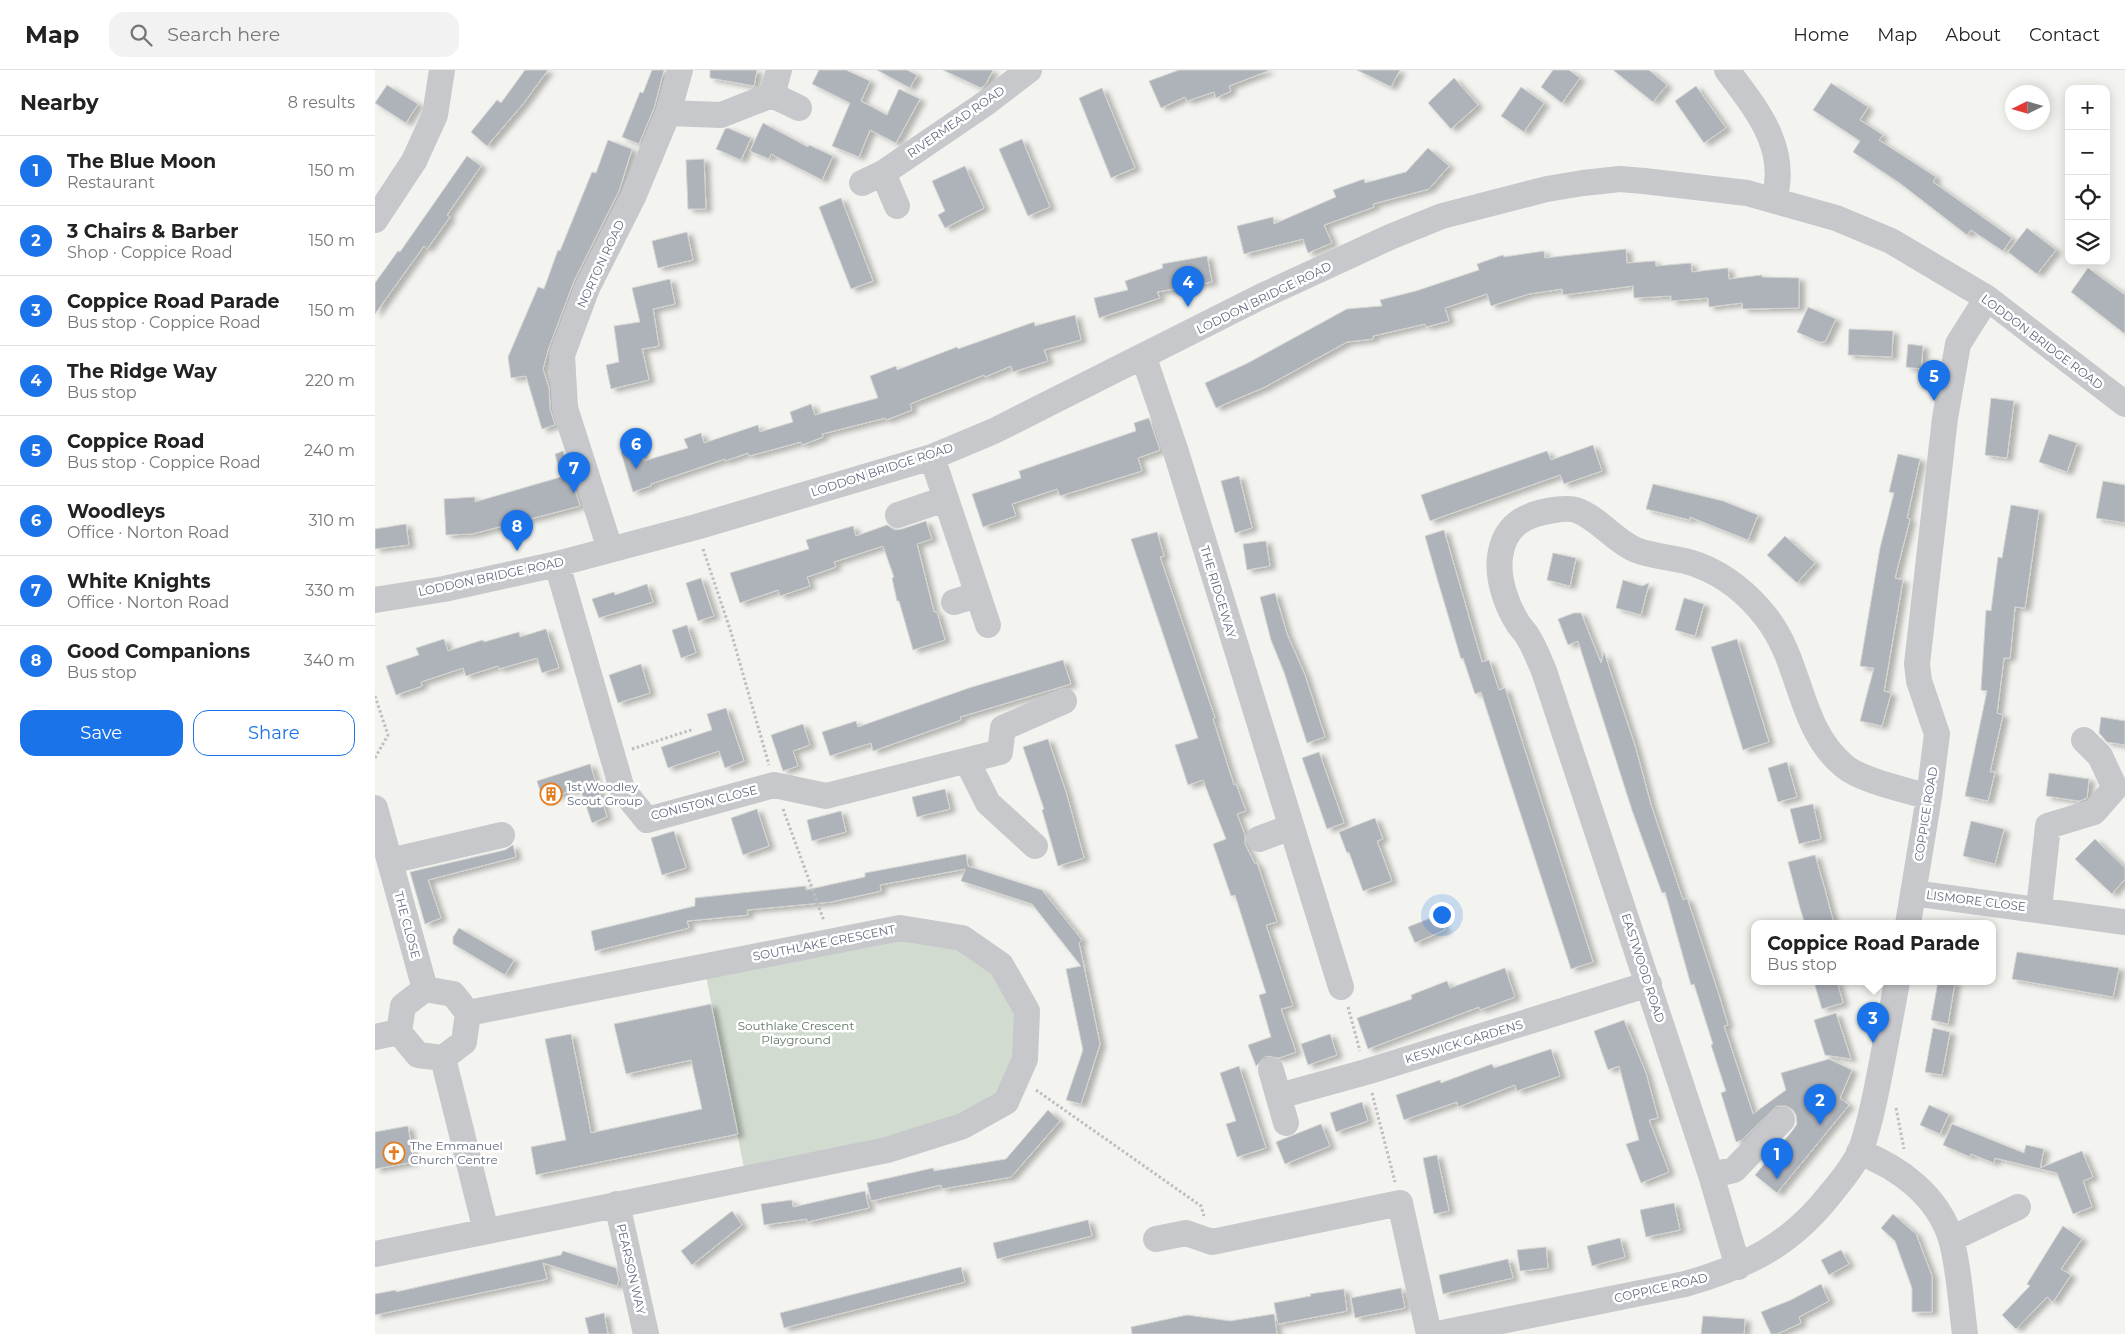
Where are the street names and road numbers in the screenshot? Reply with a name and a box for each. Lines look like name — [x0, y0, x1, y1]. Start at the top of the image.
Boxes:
street label: RIVERMEAD ROAD — [904, 82, 1007, 161]
street label: NORTON ROAD — [574, 217, 628, 310]
street label: LODDON BRIDGE ROAD — [1194, 258, 1334, 337]
street label: LODDON BRIDGE ROAD — [1978, 291, 2106, 392]
street label: LODDON BRIDGE ROAD — [809, 439, 955, 500]
street label: THE RIDGEWAY — [1197, 544, 1240, 640]
street label: LODDON BRIDGE ROAD — [417, 554, 565, 599]
street label: COPPICE ROAD — [1911, 765, 1940, 862]
street label: CONISTON CLOSE — [649, 782, 759, 823]
street label: LISMORE CLOSE — [1925, 887, 2027, 914]
street label: THE CLOSE — [391, 890, 424, 960]
street label: EASTWOOD ROAD — [1619, 911, 1668, 1025]
street label: SOUTHLAKE CRESCENT — [752, 921, 896, 964]
street label: KESWICK GARDENS — [1403, 1016, 1525, 1067]
street label: PEARSON WAY — [614, 1222, 649, 1316]
street label: COPPICE ROAD — [1613, 1269, 1709, 1306]

